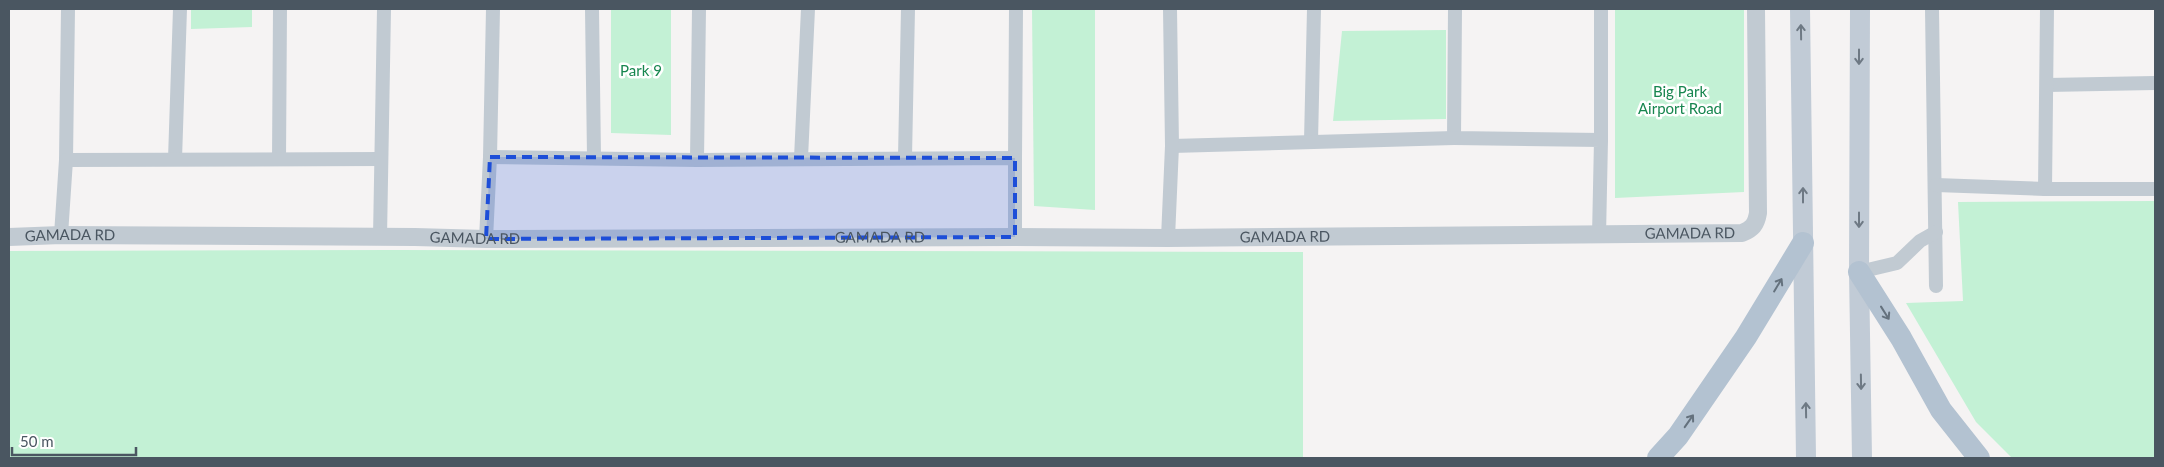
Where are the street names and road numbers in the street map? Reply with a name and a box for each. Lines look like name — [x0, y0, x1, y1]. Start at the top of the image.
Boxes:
street label: GAMADA RD — [1645, 223, 1735, 242]
street label: GAMADA RD — [24, 225, 115, 244]
street label: GAMADA RD — [429, 227, 520, 247]
street label: GAMADA RD — [835, 227, 925, 246]
street label: GAMADA RD — [1240, 227, 1330, 245]

